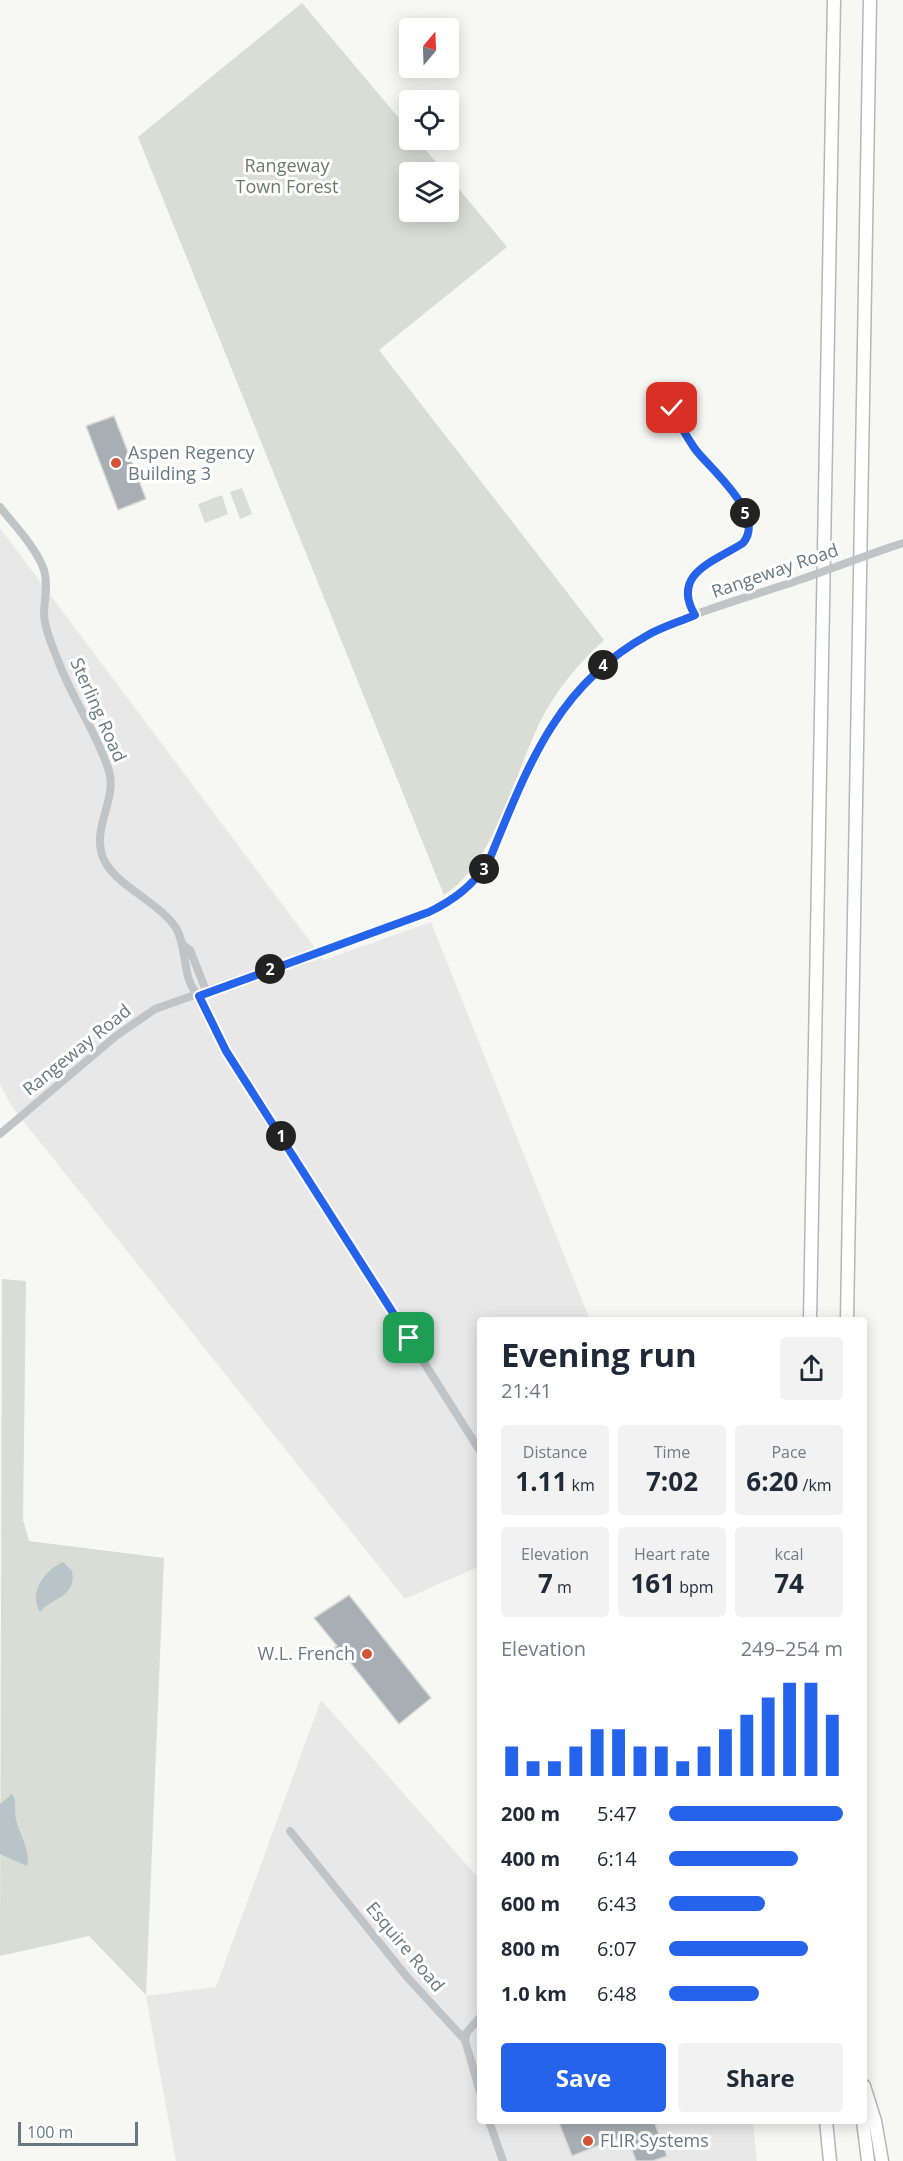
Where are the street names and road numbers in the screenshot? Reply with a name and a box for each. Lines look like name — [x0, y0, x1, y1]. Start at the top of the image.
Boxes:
street label: Rangeway Road — [708, 537, 841, 603]
street label: Sterling Road — [65, 654, 133, 765]
street label: Rangeway Road — [17, 998, 135, 1100]
street label: Esquire Road — [361, 1896, 450, 1996]

